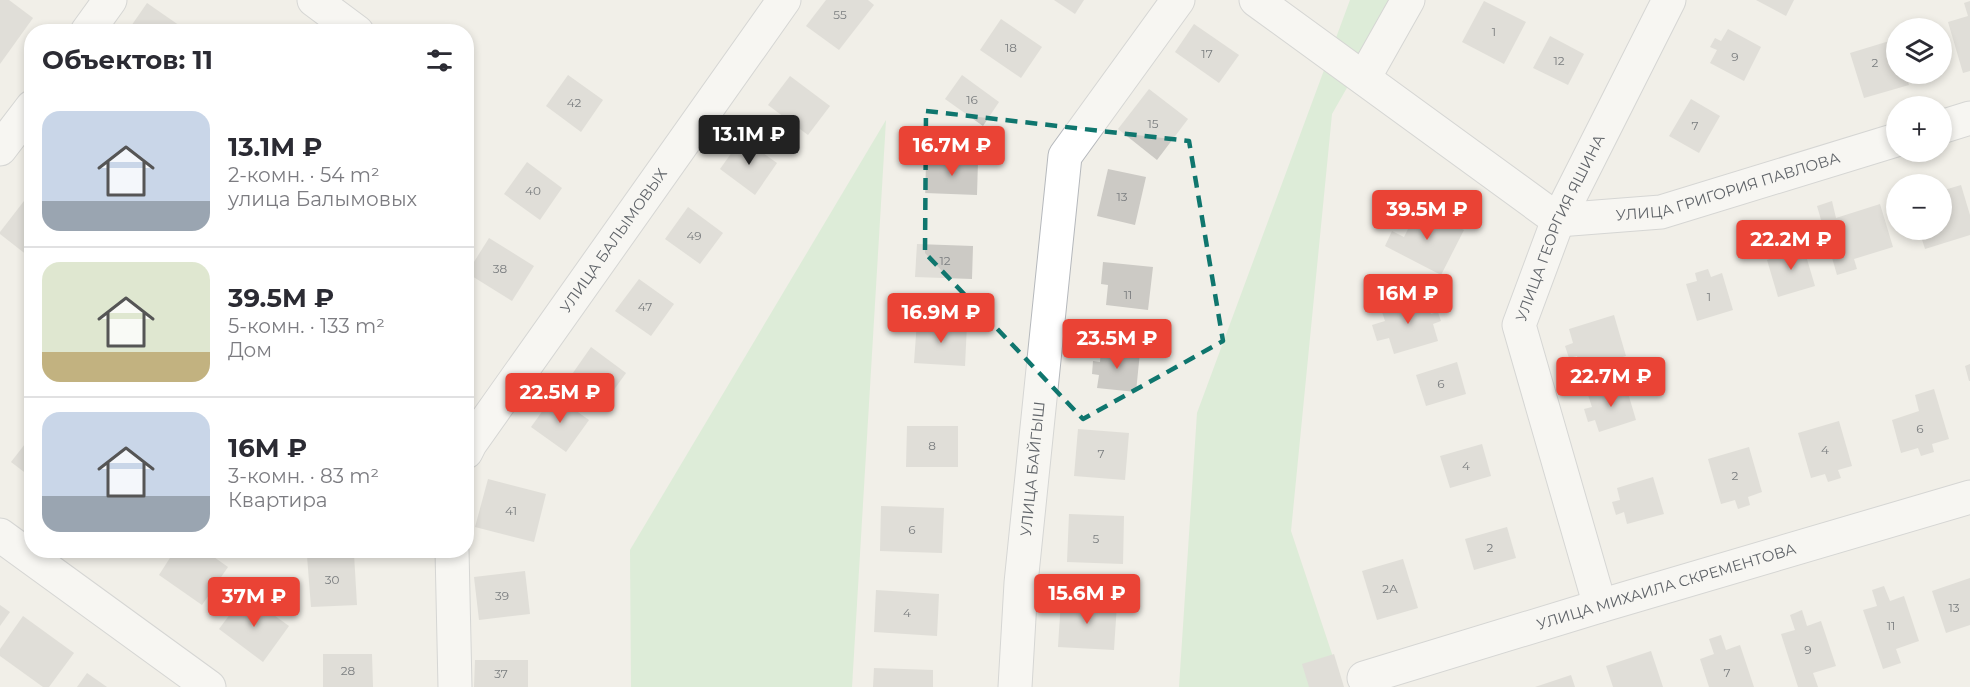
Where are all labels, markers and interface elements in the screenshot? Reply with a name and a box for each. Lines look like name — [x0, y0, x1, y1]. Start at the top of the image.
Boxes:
house number: 55 — [833, 7, 847, 22]
map controls — [1886, 18, 1952, 240]
button: layers — [1886, 18, 1952, 84]
house number: 1 — [1492, 24, 1496, 39]
house number: 18 — [1005, 40, 1017, 55]
text: Объектов: 11 — [42, 44, 213, 76]
icon: filters — [423, 44, 456, 77]
house number: 17 — [1201, 46, 1213, 61]
house number: 9 — [1731, 49, 1739, 64]
house number: 12 — [1553, 53, 1565, 68]
house number: 2 — [1872, 55, 1879, 70]
house number: 16 — [966, 92, 978, 107]
house number: 42 — [567, 95, 582, 110]
button: + — [1886, 96, 1952, 162]
pin: 13.1M ₽ — [694, 115, 804, 166]
house number: 15 — [1147, 116, 1159, 131]
house number: 7 — [1691, 118, 1699, 133]
text: 13.1M ₽ — [713, 122, 785, 146]
pin: 16.7M ₽ — [897, 126, 1007, 177]
text: 13.1M ₽ — [228, 131, 323, 163]
street label: УЛИЦА ГЕОРГИЯ ЯШИНА — [1511, 131, 1609, 324]
text: 16.7M ₽ — [913, 133, 991, 157]
icon: home — [90, 135, 162, 207]
street label: УЛИЦА ГРИГОРИЯ ПАВЛОВА — [1615, 148, 1842, 224]
text: 2-комн. · 54 m² — [228, 163, 380, 187]
street label: УЛИЦА БАЛЫМОВЫХ — [556, 164, 671, 316]
button: − — [1886, 174, 1952, 240]
house number: 40 — [525, 183, 541, 198]
text: улица Балымовых — [228, 187, 417, 211]
house number: 13 — [1116, 189, 1128, 204]
pin: 39.5M ₽ — [1372, 190, 1482, 241]
text: 39.5M ₽ — [1386, 197, 1468, 221]
pin: 22.2M ₽ — [1736, 220, 1846, 271]
text: 22.2M ₽ — [1750, 227, 1832, 251]
house number: 49 — [686, 228, 702, 243]
house number: 12 — [939, 253, 951, 268]
house number: 38 — [493, 261, 508, 276]
pin: 16M ₽ — [1366, 274, 1450, 325]
text: 16M ₽ — [1378, 281, 1438, 305]
text: 39.5M ₽ — [228, 282, 334, 314]
icon: home — [90, 286, 162, 358]
house number: 11 — [1124, 287, 1132, 302]
house number: 1 — [1707, 289, 1711, 304]
pin: 16.9M ₽ — [886, 293, 996, 344]
house number: 47 — [638, 299, 652, 314]
text: 16.9M ₽ — [901, 300, 981, 324]
text: 5-комн. · 133 m² — [228, 314, 385, 338]
pin: 23.5M ₽ — [1062, 319, 1172, 370]
text: 23.5M ₽ — [1076, 326, 1158, 350]
text: Дом — [228, 338, 272, 362]
pin: 22.7M ₽ — [1556, 357, 1666, 408]
text: 22.7M ₽ — [1570, 364, 1652, 388]
pin: 22.5M ₽ — [505, 373, 615, 424]
house number: 6 — [1437, 376, 1445, 391]
text: 22.5M ₽ — [519, 380, 601, 404]
street label: УЛИЦА БАЙГЫШ — [1016, 400, 1049, 537]
house number: 6 — [1916, 421, 1924, 436]
text: 16M ₽ — [228, 432, 307, 464]
icon: home — [90, 436, 162, 508]
house number: 8 — [928, 438, 936, 453]
house number: 4 — [1821, 442, 1829, 457]
house number: 7 — [1097, 446, 1105, 461]
house number: 4 — [1462, 458, 1470, 473]
text: 3-комн. · 83 m² — [228, 464, 379, 488]
house number: 2 — [1732, 468, 1739, 483]
text: Квартира — [228, 488, 328, 512]
house number: 41 — [505, 503, 517, 518]
house number: 6 — [908, 522, 916, 537]
house number: 5 — [1093, 531, 1100, 546]
street label: УЛИЦА МИХАИЛА СКРЕМЕНТОВА — [1534, 539, 1798, 634]
house number: 2 — [1487, 540, 1494, 555]
house number: 30 — [325, 572, 339, 587]
pin: 15.6M ₽ — [1032, 574, 1142, 625]
pin: 37M ₽ — [212, 577, 296, 628]
text: 15.6M ₽ — [1048, 581, 1126, 605]
house number: 2А — [1382, 581, 1398, 596]
text: 37M ₽ — [222, 584, 286, 608]
house number: 39 — [495, 588, 509, 603]
house number: 13 — [1948, 600, 1960, 615]
house number: 4 — [903, 605, 911, 620]
house number: 11 — [1887, 618, 1895, 633]
house number: 9 — [1804, 642, 1812, 657]
house number: 28 — [341, 663, 356, 678]
house number: 7 — [1723, 665, 1731, 680]
house number: 37 — [494, 666, 508, 681]

